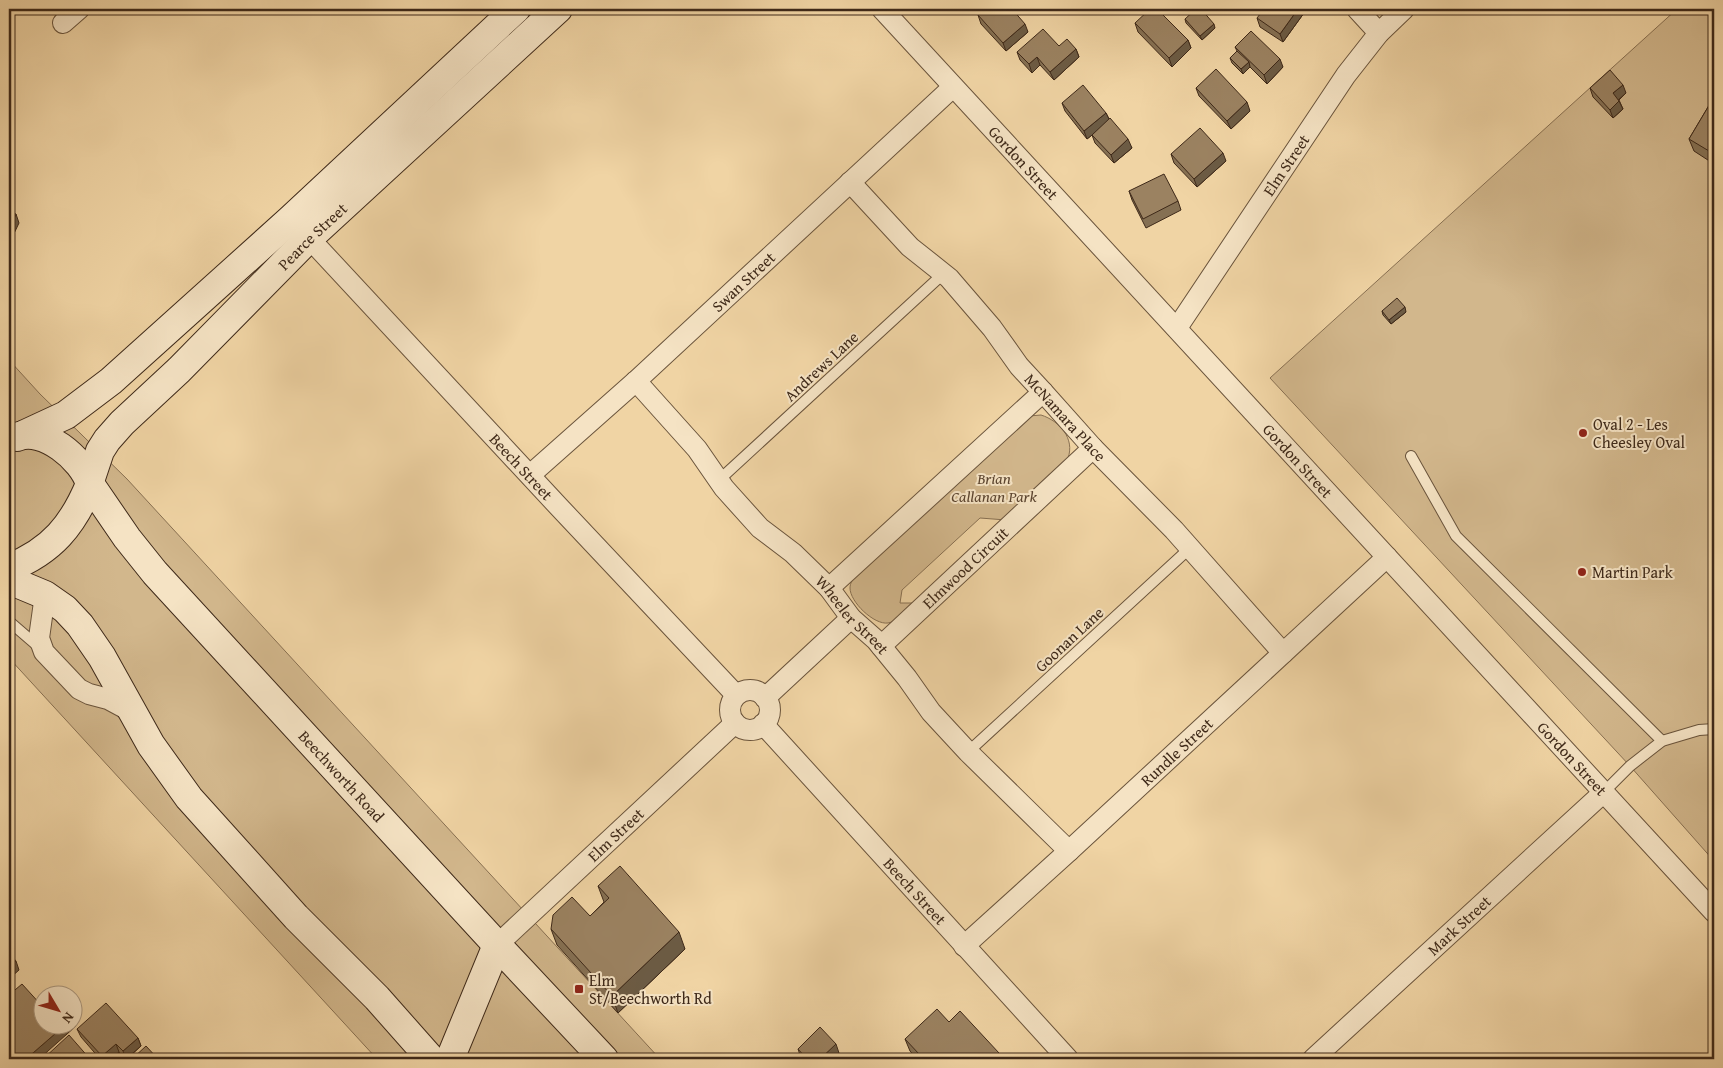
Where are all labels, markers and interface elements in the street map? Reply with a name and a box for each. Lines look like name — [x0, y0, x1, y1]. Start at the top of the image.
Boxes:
street label: Gordon Street — [983, 120, 1064, 206]
street label: Elm Street — [1257, 129, 1315, 201]
street label: Pearce Street — [272, 196, 353, 275]
street label: Swan Street — [706, 245, 781, 317]
street label: Andrews Lane — [778, 325, 864, 407]
street label: McNamara Place — [1019, 368, 1112, 467]
place label: Oval 2 - Les Cheesley Oval — [1593, 412, 1685, 454]
street label: Gordon Street — [1257, 418, 1339, 503]
marker: Oval 2 - Les Cheesley Oval — [1577, 427, 1589, 439]
street label: Beech Street — [484, 428, 559, 506]
park label: Brian Callanan Park — [951, 466, 1038, 508]
street label: Elmwood Circuit — [916, 521, 1014, 614]
place label: Martin Park — [1592, 560, 1674, 584]
marker: Martin Park — [1576, 566, 1588, 578]
street label: Wheeler Street — [810, 569, 895, 660]
street label: Goonan Lane — [1029, 601, 1109, 677]
street label: Rundle Street — [1135, 712, 1218, 791]
street label: Gordon Street — [1532, 716, 1613, 801]
street label: Beechworth Road — [293, 725, 391, 828]
street label: Elm Street — [582, 802, 649, 867]
street label: Beech Street — [878, 852, 953, 931]
street label: Mark Street — [1422, 889, 1497, 961]
place label: Elm St/Beechworth Rd — [589, 968, 712, 1010]
marker: Elm St/Beechworth Rd — [573, 983, 585, 995]
north arrow — [32, 986, 82, 1036]
text: N — [57, 1008, 79, 1028]

